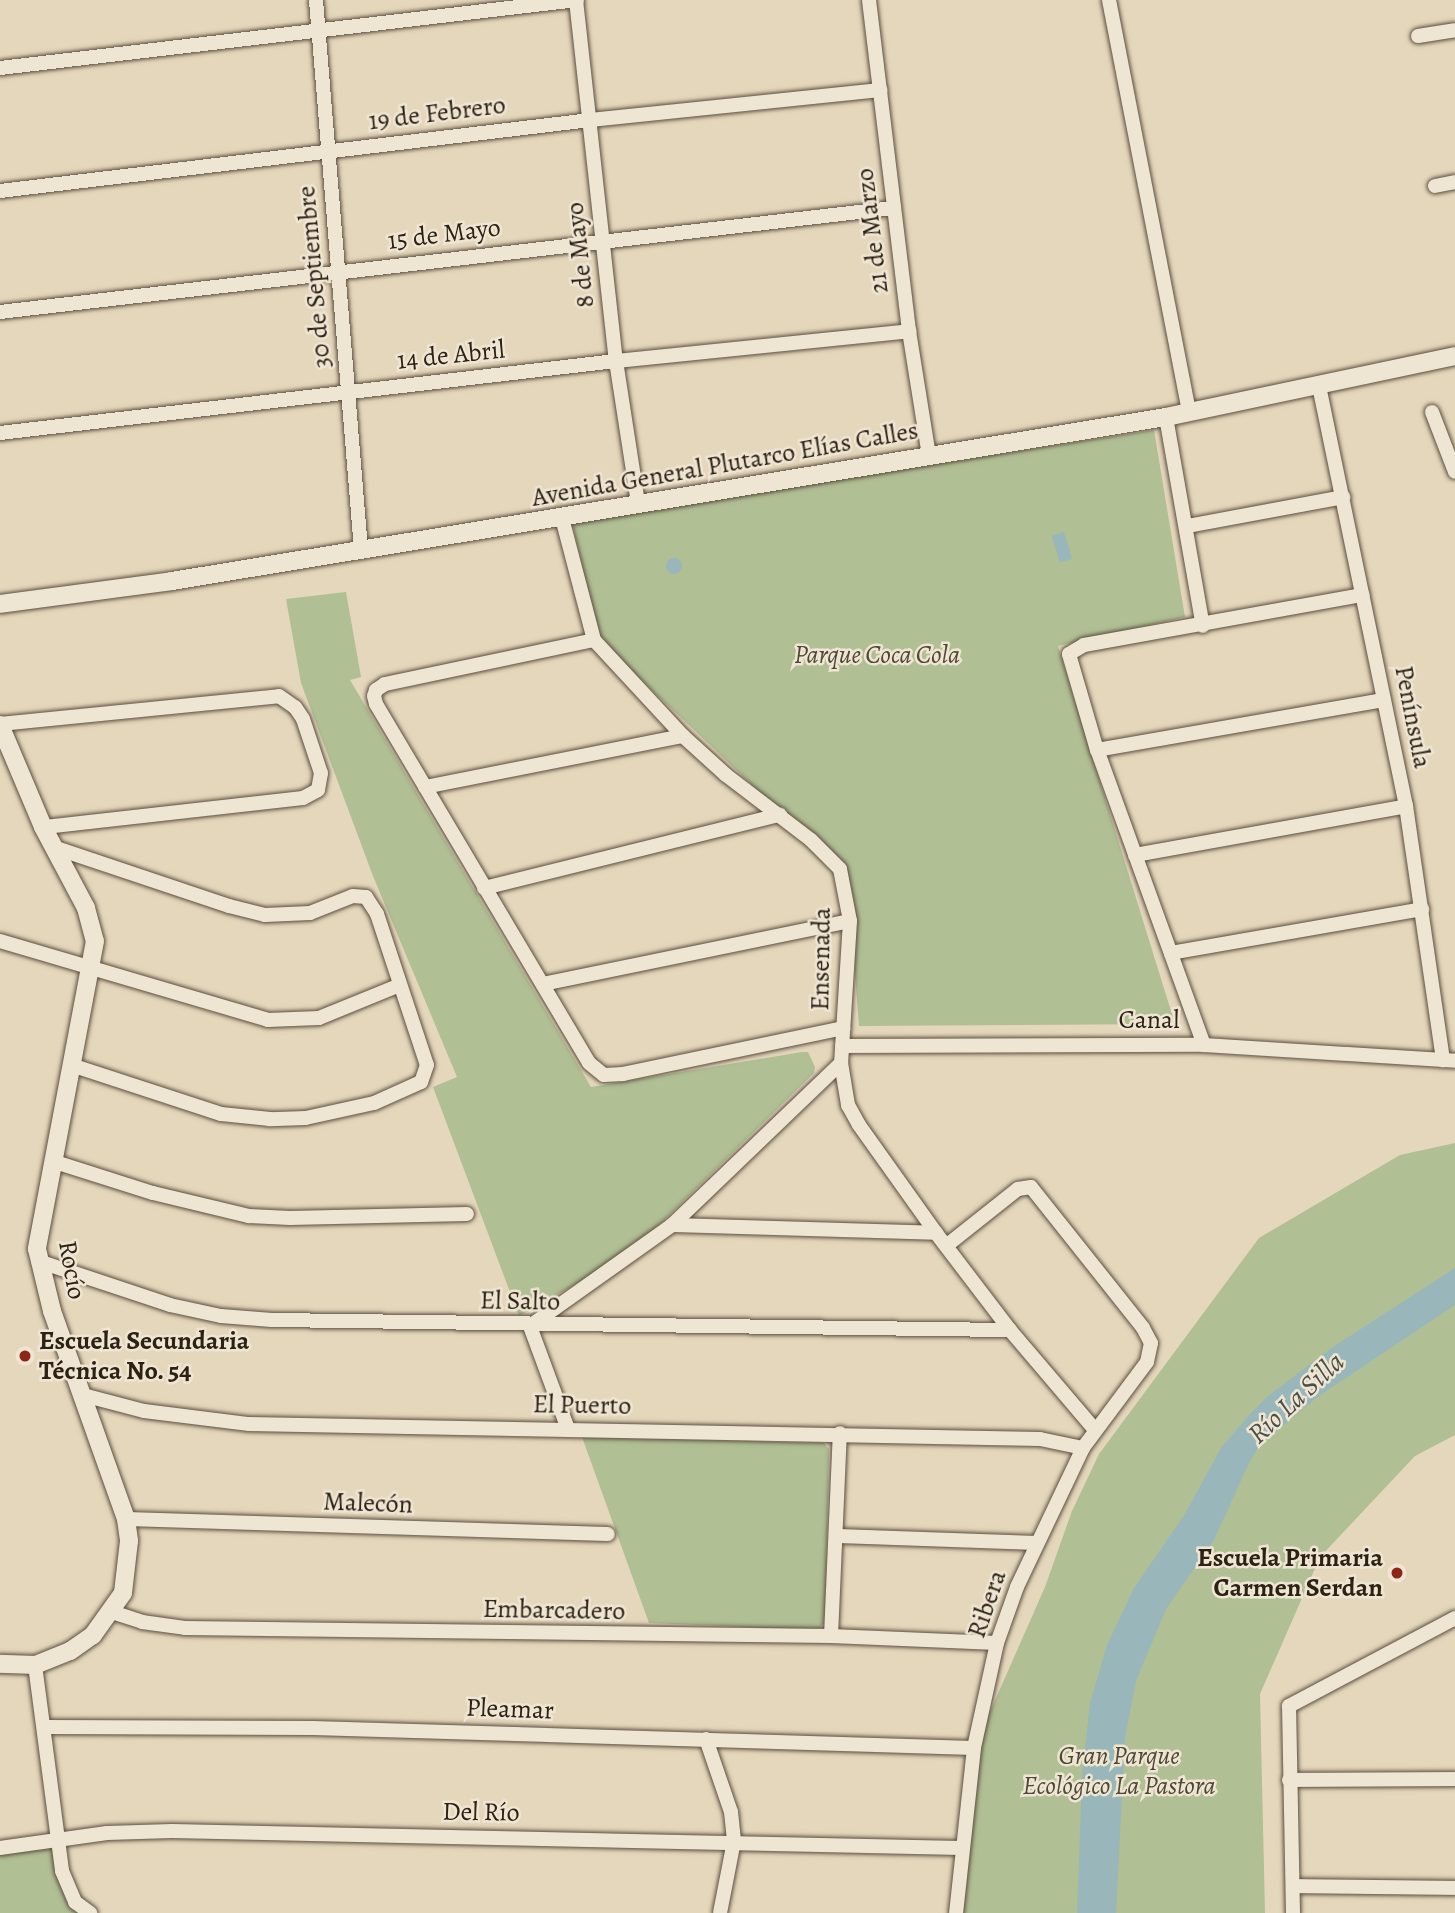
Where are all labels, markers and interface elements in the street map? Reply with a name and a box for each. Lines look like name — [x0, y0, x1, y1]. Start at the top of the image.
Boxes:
street label: 19 de Febrero — [367, 89, 507, 137]
street label: 21 de Marzo — [849, 167, 895, 295]
street label: 30 de Septiembre — [290, 185, 338, 369]
street label: 8 de Mayo — [559, 201, 601, 309]
street label: 15 de Mayo — [386, 212, 502, 256]
street label: 14 de Abril — [396, 334, 506, 376]
street label: Avenida General Plutarco Elías Calles — [529, 415, 921, 513]
park label: Parque Coca Cola — [794, 639, 960, 671]
street label: Península — [1388, 663, 1438, 771]
street label: Ensenada — [805, 907, 837, 1011]
street label: Canal — [1118, 1004, 1180, 1036]
street label: Rocío — [51, 1238, 93, 1302]
street label: El Salto — [480, 1285, 560, 1317]
place label: Escuela Secundaria Técnica No. 54 — [39, 1325, 249, 1386]
water label: Río La Silla — [1241, 1345, 1351, 1451]
marker: Escuela Secundaria Técnica No. 54 — [17, 1348, 33, 1364]
street label: El Puerto — [533, 1389, 631, 1421]
street label: Malecón — [323, 1486, 413, 1520]
place label: Escuela Primaria Carmen Serdan — [1197, 1542, 1383, 1604]
marker: Escuela Primaria Carmen Serdan — [1389, 1565, 1405, 1581]
street label: Ribera — [961, 1566, 1013, 1642]
street label: Embarcadero — [483, 1593, 625, 1627]
street label: Pleamar — [465, 1692, 555, 1726]
park label: Gran Parque Ecológico La Pastora — [1023, 1740, 1215, 1802]
street label: Del Río — [442, 1796, 520, 1828]

